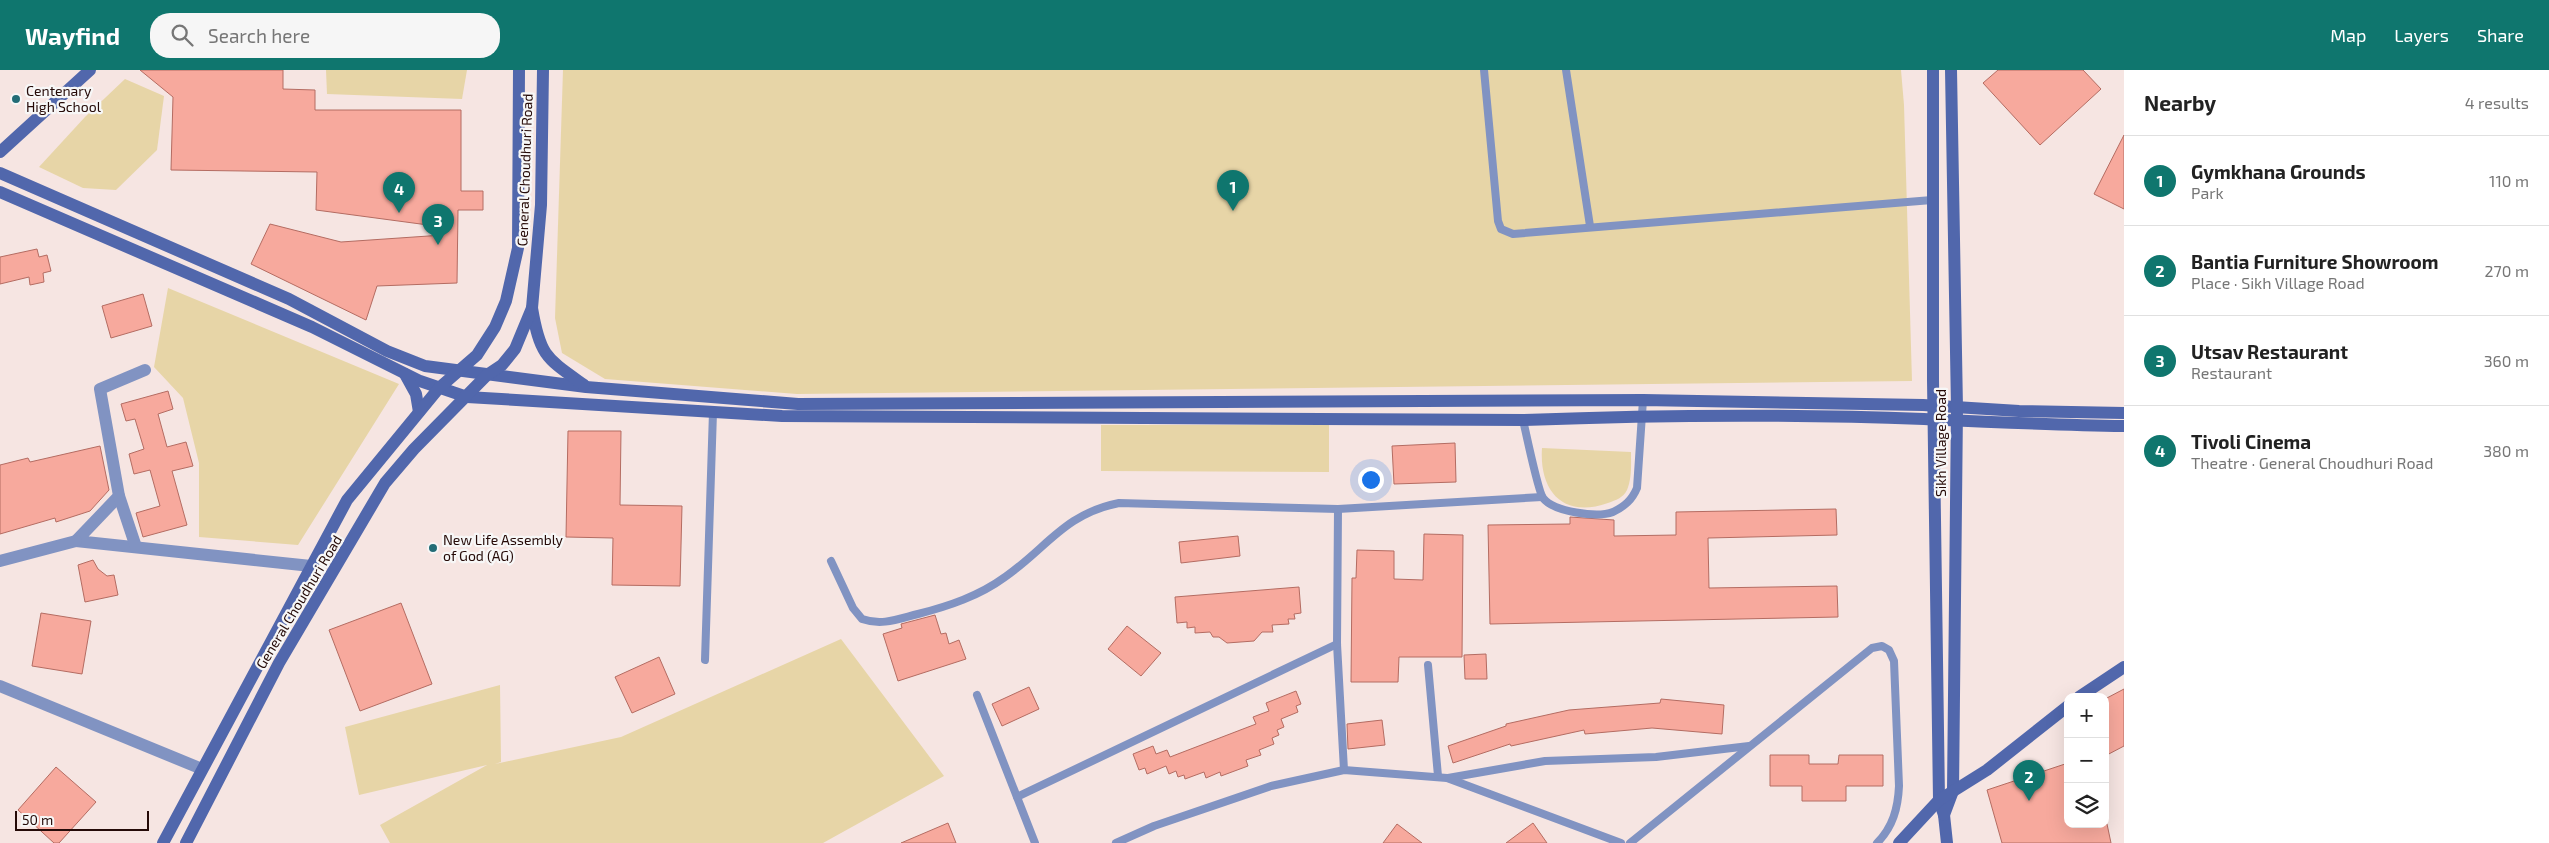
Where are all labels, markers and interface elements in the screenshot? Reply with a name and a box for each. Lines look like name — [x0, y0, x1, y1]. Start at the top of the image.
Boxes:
search box — [150, 13, 500, 58]
text: Wayfind — [25, 21, 120, 50]
icon: search — [168, 21, 196, 49]
text: Search here — [208, 24, 310, 47]
text: Map — [2330, 24, 2366, 46]
text: Layers — [2394, 24, 2449, 46]
text: Share — [2477, 24, 2524, 46]
place label: Centenary High School — [26, 82, 102, 115]
text: Nearby — [2144, 90, 2216, 115]
marker: Centenary High School — [10, 93, 22, 105]
street label: General Choudhuri Road — [513, 93, 536, 247]
text: 4 results — [2465, 93, 2529, 112]
text: Gymkhana Grounds — [2191, 160, 2366, 183]
pin: 1 — [1217, 170, 1249, 211]
text: 1 — [2157, 171, 2163, 190]
text: 110 m — [2489, 171, 2529, 190]
pin: 4 — [383, 172, 415, 213]
text: Park — [2191, 183, 2224, 202]
pin: 3 — [422, 204, 454, 245]
text: Bantia Furniture Showroom — [2191, 250, 2439, 273]
text: 2 — [2155, 261, 2165, 280]
text: 270 m — [2485, 261, 2529, 280]
text: Place · Sikh Village Road — [2191, 273, 2365, 292]
text: Utsav Restaurant — [2191, 340, 2348, 363]
text: 3 — [2155, 351, 2165, 370]
text: 360 m — [2484, 351, 2529, 370]
text: Restaurant — [2191, 363, 2272, 382]
street label: Sikh Village Road — [1932, 389, 1949, 497]
text: Tivoli Cinema — [2191, 430, 2311, 453]
text: 4 — [2155, 441, 2165, 460]
text: 380 m — [2483, 441, 2529, 460]
text: Theatre · General Choudhuri Road — [2191, 453, 2433, 472]
your location — [1358, 467, 1384, 493]
place label: New Life Assembly of God (AG) — [443, 531, 563, 564]
street label: General Choudhuri Road — [252, 532, 345, 672]
marker: New Life Assembly of God (AG) — [427, 542, 439, 554]
map controls — [2064, 693, 2109, 828]
button: + — [2064, 693, 2109, 738]
button: − — [2064, 738, 2109, 783]
pin: 2 — [2013, 760, 2045, 801]
button: layers — [2064, 783, 2109, 828]
scale bar — [15, 808, 149, 831]
text: 50 m — [22, 811, 53, 828]

